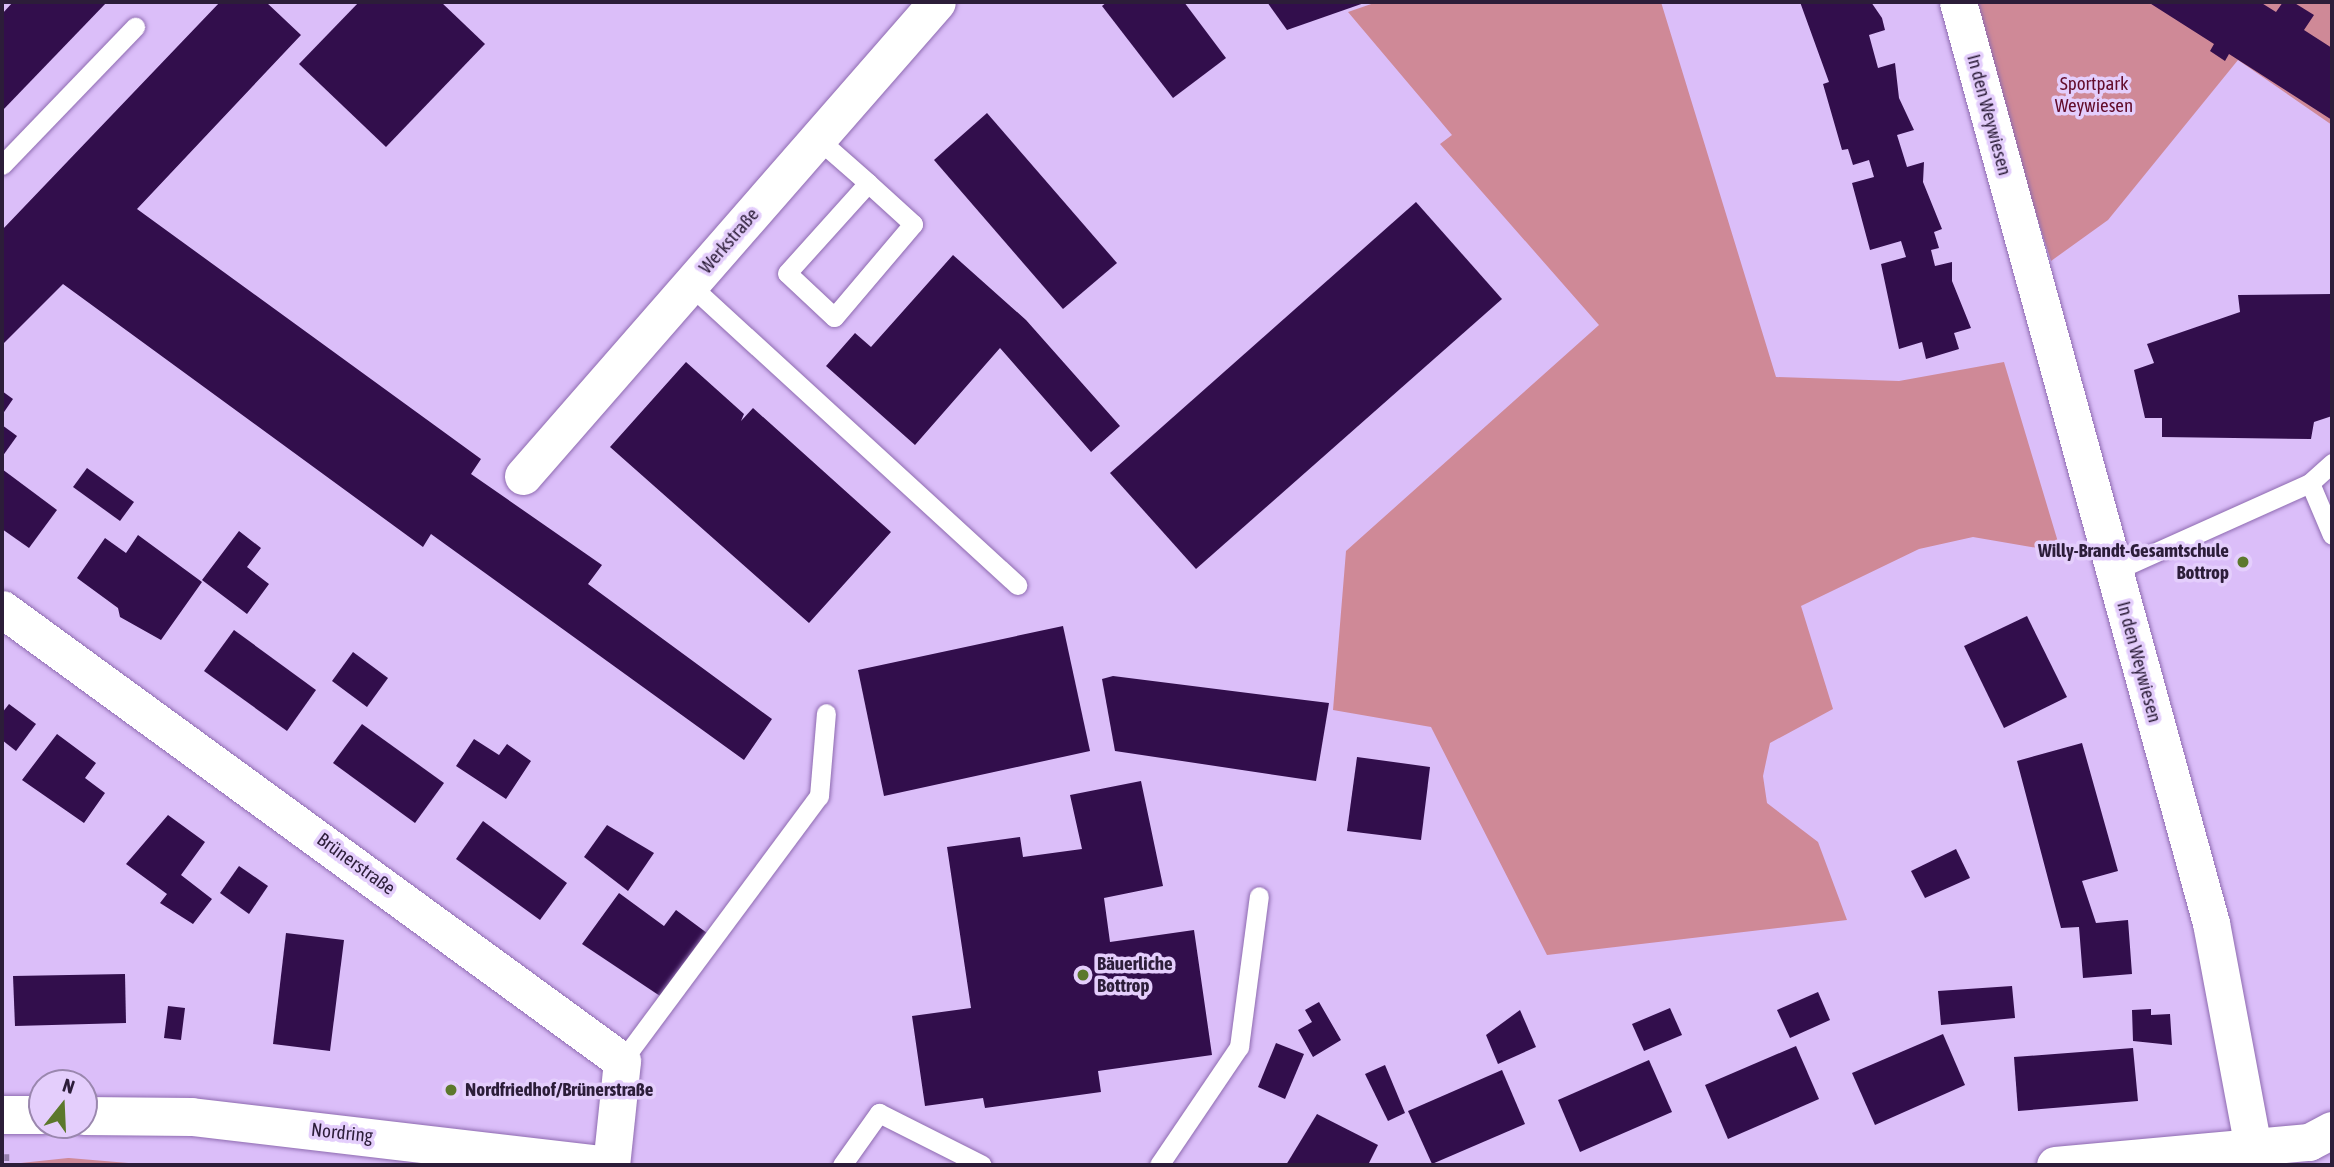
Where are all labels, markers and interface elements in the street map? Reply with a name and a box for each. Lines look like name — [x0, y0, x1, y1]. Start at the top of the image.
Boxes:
street label: In den Weywiesen — [1962, 52, 2016, 178]
park label: Sportpark Weywiesen — [2055, 73, 2133, 117]
street label: Werkstraße — [694, 203, 764, 279]
place label: Willy-Brandt-Gesamtschule Bottrop — [2038, 540, 2229, 584]
marker: Willy-Brandt-Gesamtschule Bottrop — [2235, 554, 2251, 570]
street label: In den Weywiesen — [2112, 599, 2166, 725]
street label: Brünerstraße — [312, 828, 400, 900]
place label: Bäuerliche Bottrop — [1097, 953, 1173, 997]
marker: Bäuerliche Bottrop — [1075, 967, 1091, 983]
north arrow — [28, 1069, 98, 1139]
text: N — [60, 1074, 78, 1098]
place label: Nordfriedhof/Brünerstraße — [465, 1079, 653, 1101]
marker: Nordfriedhof/Brünerstraße — [443, 1082, 459, 1098]
street label: Nordring — [310, 1118, 374, 1148]

